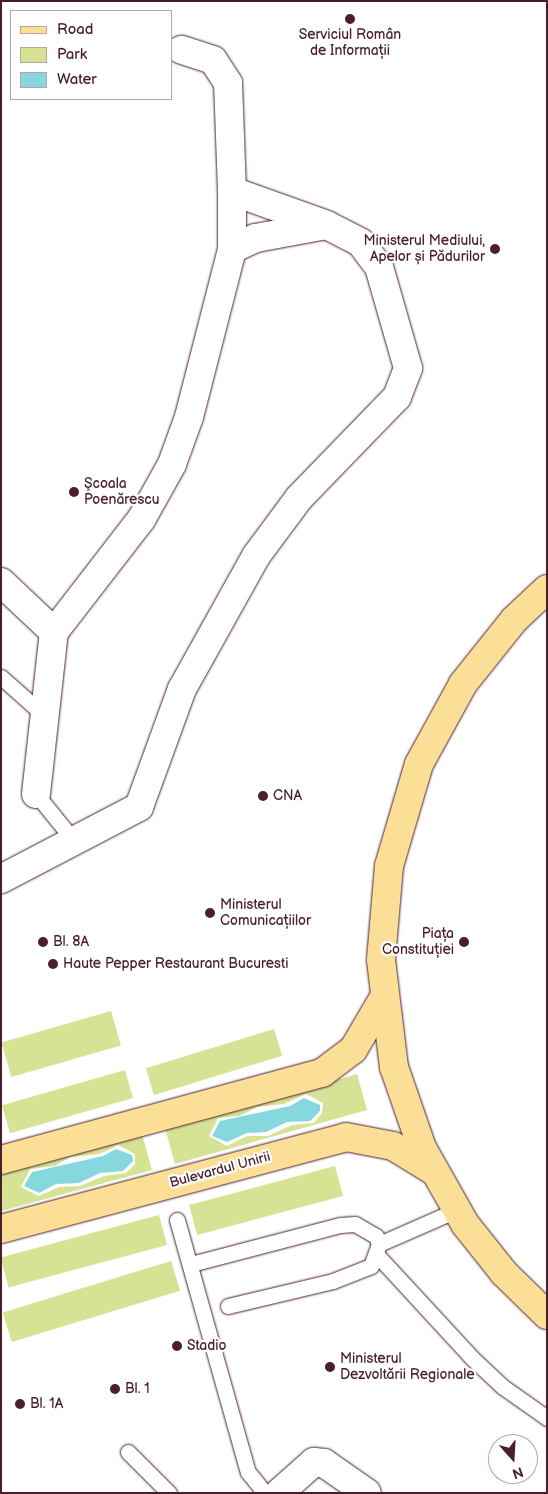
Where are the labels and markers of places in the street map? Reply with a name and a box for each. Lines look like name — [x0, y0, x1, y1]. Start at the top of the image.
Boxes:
marker: Serviciul Român de Informații — [344, 13, 356, 25]
place label: Serviciul Român de Informații — [299, 27, 401, 59]
place label: Ministerul Mediului, Apelor și Pădurilor — [363, 233, 485, 266]
marker: Ministerul Mediului, Apelor și Pădurilor — [489, 243, 501, 255]
place label: Şcoala Poenărescu — [84, 476, 160, 508]
marker: Şcoala Poenărescu — [68, 486, 80, 498]
place label: CNA — [273, 788, 302, 804]
marker: CNA — [257, 790, 269, 802]
place label: Ministerul Comunicațiilor — [220, 897, 311, 930]
marker: Ministerul Comunicațiilor — [204, 907, 216, 919]
place label: Piața Constituției — [382, 926, 454, 959]
place label: Bl. 8A — [53, 934, 89, 950]
marker: Bl. 8A — [37, 936, 49, 948]
marker: Piața Constituției — [458, 936, 470, 948]
place label: Haute Pepper Restaurant Bucuresti — [63, 956, 289, 972]
marker: Haute Pepper Restaurant Bucuresti — [47, 958, 59, 970]
place label: Stadio — [187, 1338, 227, 1354]
marker: Stadio — [171, 1340, 183, 1352]
place label: Ministerul Dezvoltării Regionale — [340, 1351, 475, 1384]
marker: Ministerul Dezvoltării Regionale — [324, 1361, 336, 1373]
place label: Bl. 1 — [125, 1381, 150, 1397]
marker: Bl. 1 — [109, 1383, 121, 1395]
place label: Bl. 1A — [30, 1396, 63, 1412]
marker: Bl. 1A — [14, 1398, 26, 1410]

